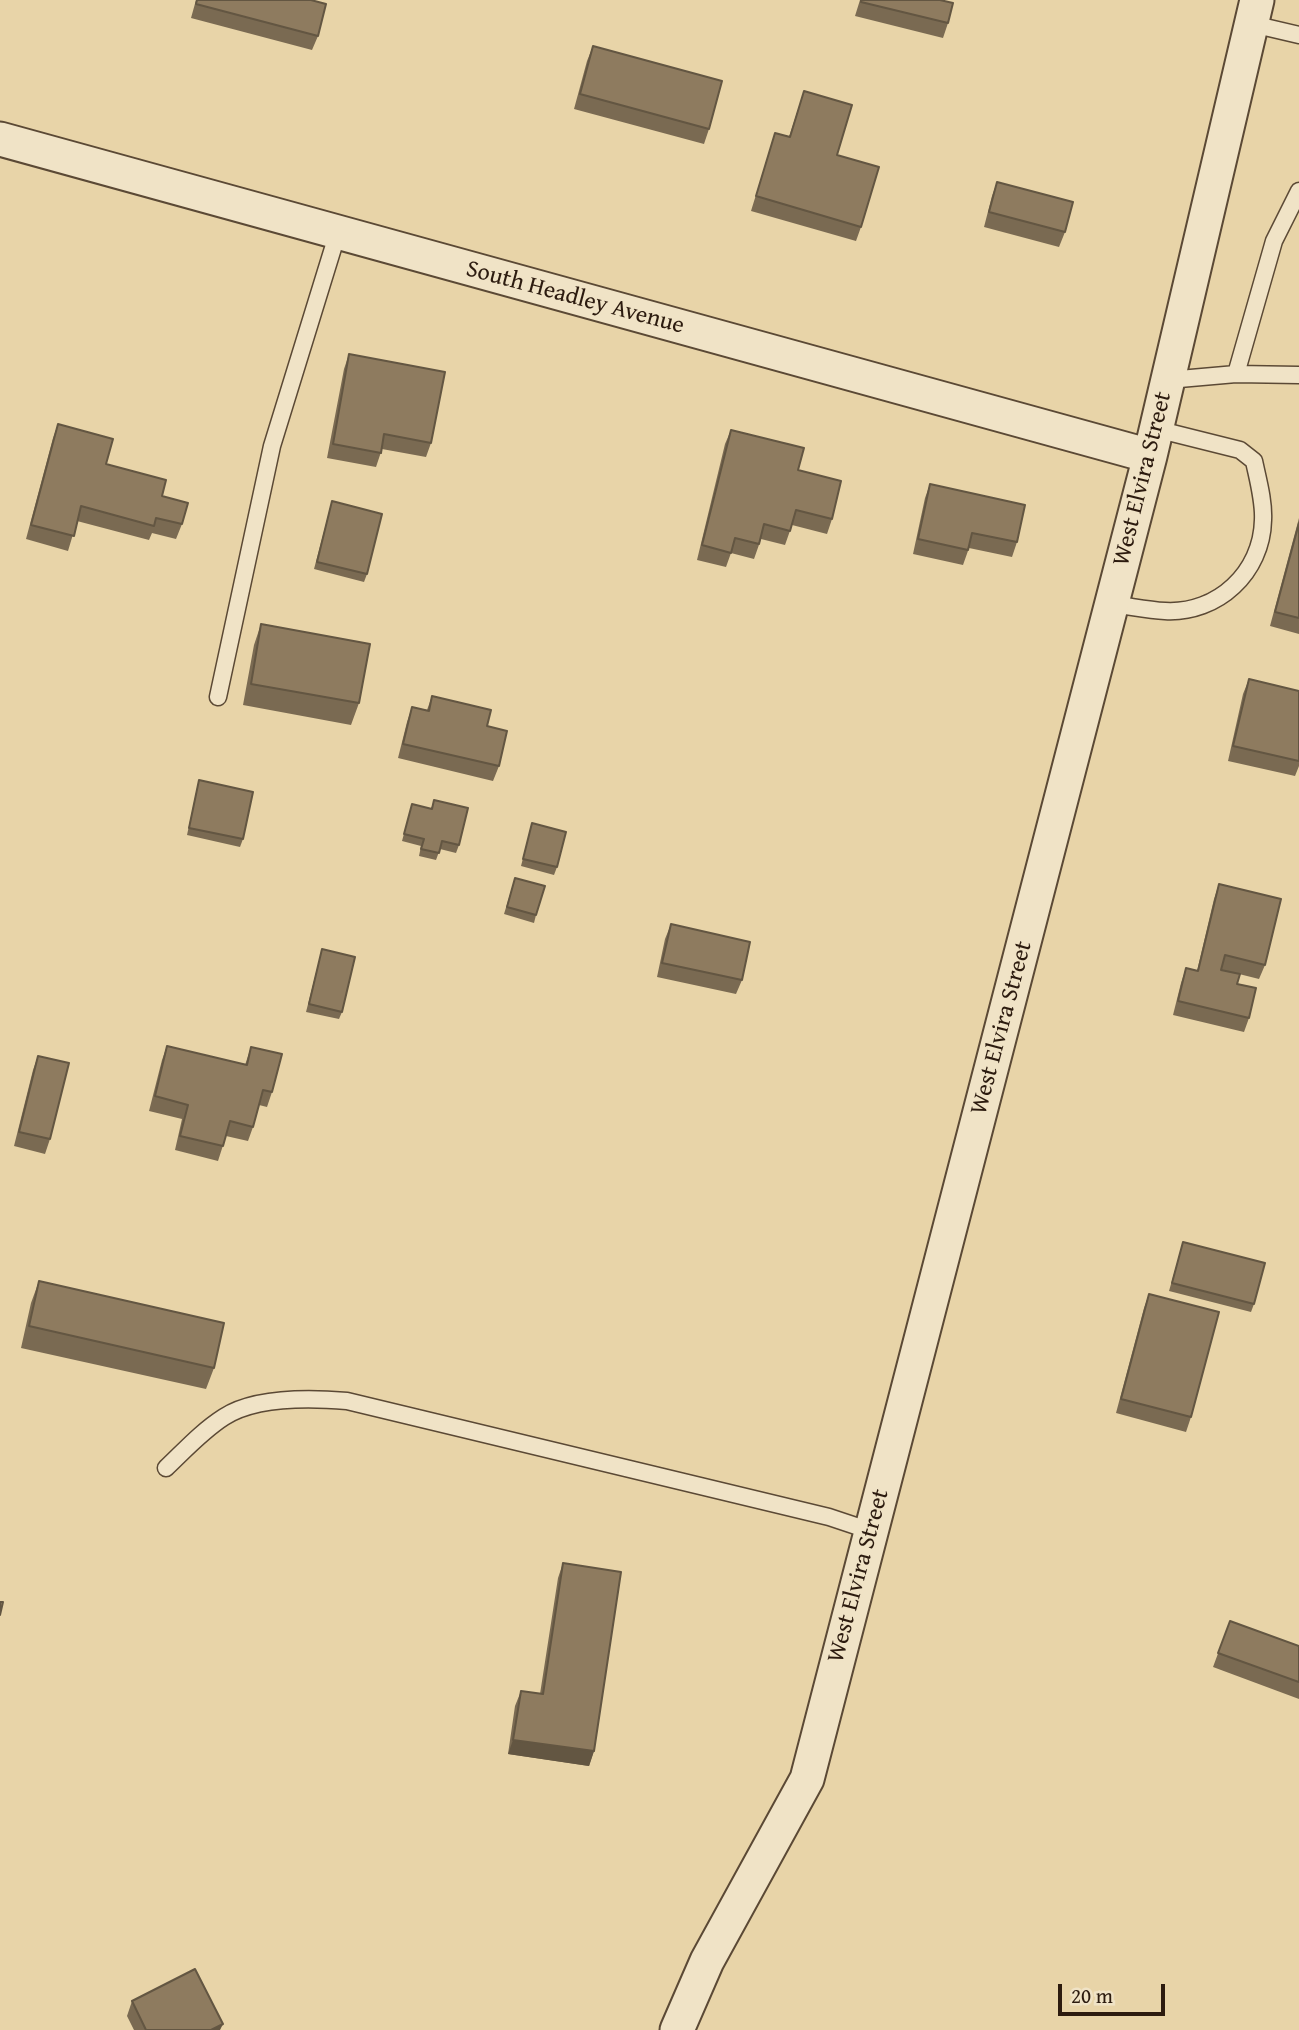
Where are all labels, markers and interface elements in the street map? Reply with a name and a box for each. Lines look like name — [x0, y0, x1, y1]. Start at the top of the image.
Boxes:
street label: South Headley Avenue — [463, 255, 687, 341]
street label: West Elvira Street — [1107, 389, 1179, 569]
street label: West Elvira Street — [965, 938, 1039, 1118]
street label: West Elvira Street — [822, 1486, 896, 1666]
scale bar — [1061, 1970, 1168, 2014]
text: 20 m — [1071, 1980, 1113, 2011]

